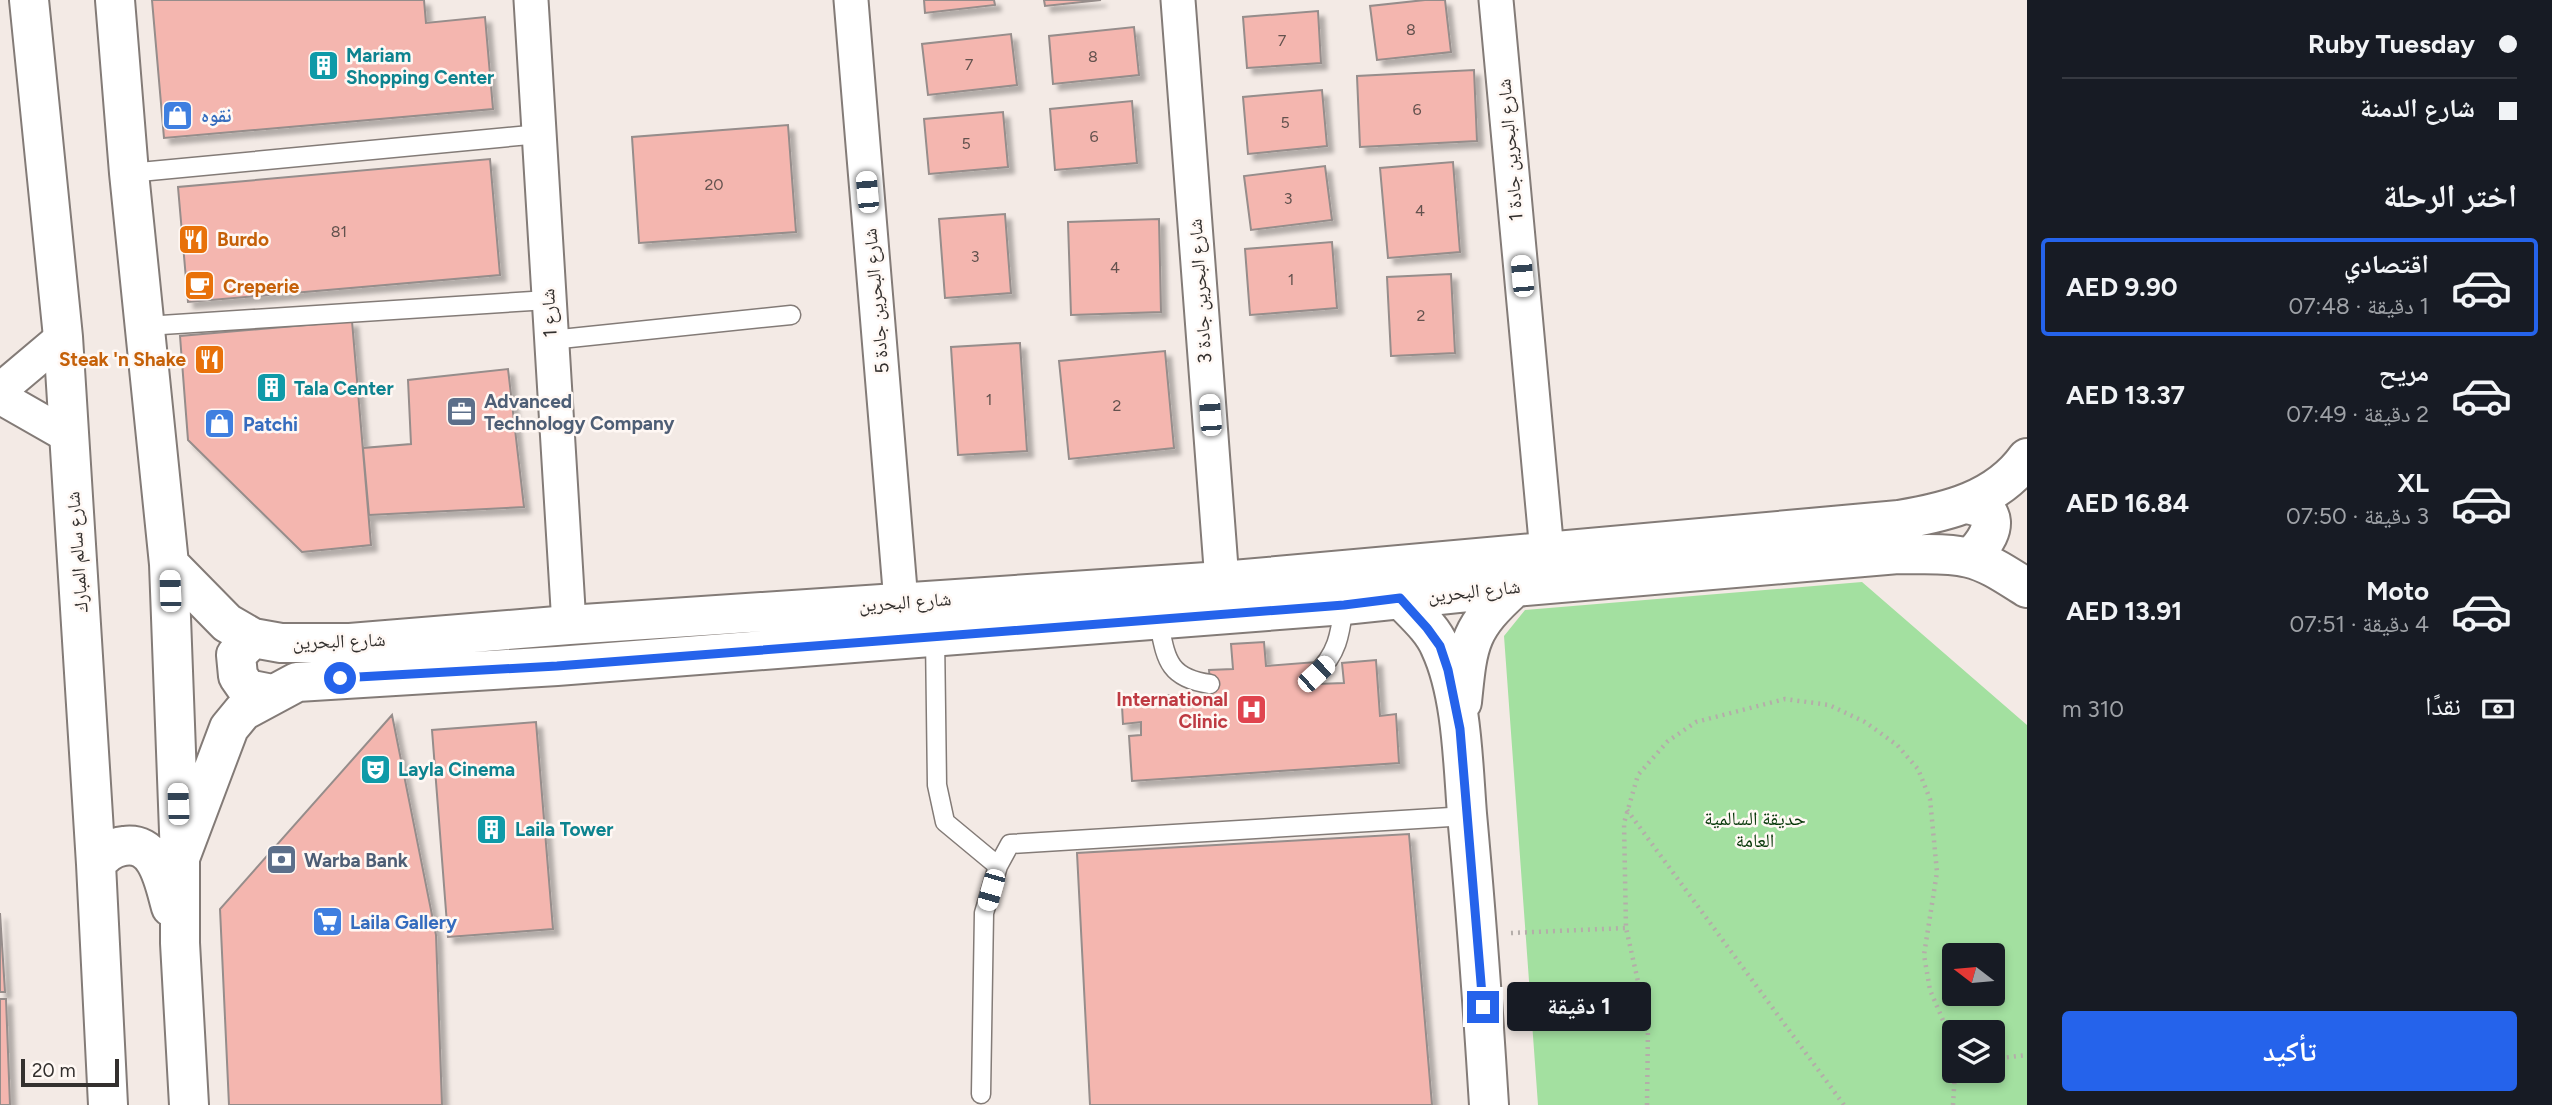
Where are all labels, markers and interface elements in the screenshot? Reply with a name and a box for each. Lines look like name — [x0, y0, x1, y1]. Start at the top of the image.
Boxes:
house number: 8 — [1406, 20, 1416, 39]
text: Ruby Tuesday — [2308, 28, 2475, 60]
house number: 7 — [1278, 31, 1287, 50]
place label: Mariam Shopping Center — [346, 44, 494, 89]
house number: 8 — [1088, 47, 1098, 66]
building icon: Mariam Shopping Center — [306, 49, 340, 83]
house number: 7 — [965, 55, 974, 74]
street label: شارع البحرين جادة 1 — [1492, 78, 1528, 222]
text: شارع الدمنة — [2360, 92, 2475, 124]
shop icon: نقوه — [161, 98, 195, 132]
house number: 6 — [1412, 100, 1422, 119]
place label: نقوه — [201, 104, 231, 127]
house number: 5 — [1280, 113, 1290, 132]
house number: 6 — [1089, 127, 1099, 146]
house number: 5 — [961, 134, 971, 153]
car — [855, 170, 880, 214]
house number: 20 — [704, 175, 724, 194]
text: اختر الرحلة — [2383, 177, 2517, 215]
house number: 3 — [1284, 189, 1292, 208]
house number: 4 — [1415, 201, 1425, 220]
street label: شارع البحرين جادة 3 — [1183, 218, 1217, 364]
restaurant icon: Burdo — [177, 222, 211, 256]
house number: 81 — [331, 222, 347, 241]
street label: شارع البحرين جادة 5 — [858, 227, 894, 375]
place label: Burdo — [217, 228, 269, 251]
house number: 3 — [971, 247, 979, 266]
text: اقتصادي — [2344, 248, 2429, 280]
car — [1510, 254, 1535, 298]
icon: car — [2450, 256, 2513, 319]
house number: 4 — [1110, 258, 1120, 277]
cafe icon: Creperie — [183, 269, 217, 303]
house number: 1 — [1288, 270, 1294, 289]
text: AED 9.90 — [2066, 271, 2178, 303]
place label: Creperie — [223, 275, 300, 298]
street label: شارع 1 — [536, 288, 562, 338]
text: 1 دقيقة · 07:48 — [2289, 292, 2429, 320]
house number: 2 — [1417, 306, 1425, 325]
restaurant icon: Steak 'n Shake — [192, 342, 226, 376]
place label: Steak 'n Shake — [59, 348, 186, 371]
text: مريح — [2379, 356, 2429, 388]
icon: car — [2450, 364, 2513, 427]
building icon: Tala Center — [254, 371, 288, 405]
place label: Tala Center — [294, 377, 394, 400]
text: AED 13.37 — [2066, 379, 2185, 411]
place label: Advanced Technology Company — [484, 390, 674, 435]
house number: 1 — [986, 390, 992, 409]
car — [1199, 393, 1222, 437]
office icon: Advanced Technology Company — [444, 395, 478, 429]
house number: 2 — [1113, 396, 1121, 415]
text: 2 دقيقة · 07:49 — [2286, 400, 2429, 428]
shop icon: Patchi — [203, 407, 237, 441]
place label: Patchi — [243, 413, 298, 436]
text: XL — [2397, 467, 2429, 499]
icon: car — [2450, 472, 2513, 535]
text: AED 16.84 — [2066, 487, 2189, 519]
street label: شارع سالم المبارك — [61, 490, 94, 613]
text: 3 دقيقة · 07:50 — [2286, 502, 2429, 530]
car — [159, 570, 182, 612]
street label: شارع البحرين — [1427, 575, 1521, 607]
text: Moto — [2366, 575, 2429, 607]
icon: car — [2450, 580, 2513, 643]
street label: شارع البحرين — [858, 587, 952, 617]
text: AED 13.91 — [2066, 595, 2182, 627]
text: 4 دقيقة · 07:51 — [2289, 610, 2429, 638]
street label: شارع البحرين — [292, 628, 386, 654]
car — [1294, 652, 1339, 696]
route start — [324, 662, 356, 694]
place label: International Clinic — [1116, 688, 1228, 733]
text: نقدًا — [2425, 690, 2461, 722]
icon: cash — [2479, 690, 2517, 728]
hospital icon: International Clinic — [1234, 693, 1268, 727]
text: 310 m — [2062, 695, 2124, 723]
theatre icon: Layla Cinema — [358, 752, 392, 786]
place label: Layla Cinema — [398, 758, 515, 781]
car — [167, 783, 190, 825]
park label: حديقة السالمية العامة — [1704, 807, 1806, 852]
building icon: Laila Tower — [475, 812, 509, 846]
place label: Laila Tower — [515, 818, 613, 841]
bank icon: Warba Bank — [264, 843, 298, 877]
place label: Warba Bank — [304, 849, 409, 872]
car — [976, 867, 1007, 913]
supermarket icon: Laila Gallery — [310, 905, 344, 939]
place label: Laila Gallery — [350, 911, 457, 934]
north arrow — [1942, 943, 2006, 1006]
map controls — [1942, 943, 2005, 1083]
callout: 1 دقيقة — [1508, 982, 1651, 1032]
route end — [1467, 991, 1499, 1023]
text: 1 دقيقة — [1547, 992, 1611, 1020]
button: تأكيد — [2062, 1011, 2517, 1091]
button: layers — [1942, 1020, 2005, 1083]
scale bar — [21, 1056, 119, 1088]
text: 20 m — [32, 1059, 76, 1082]

